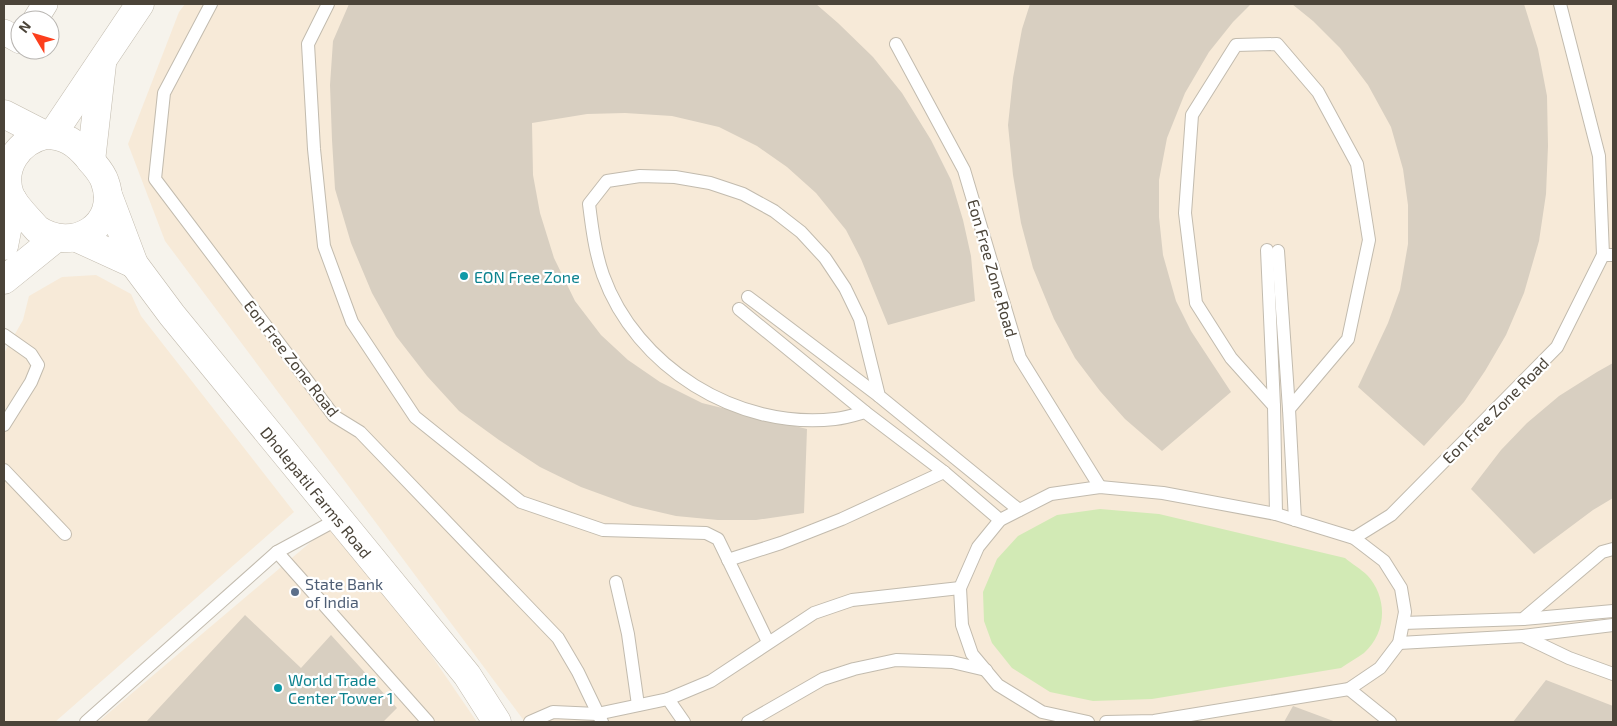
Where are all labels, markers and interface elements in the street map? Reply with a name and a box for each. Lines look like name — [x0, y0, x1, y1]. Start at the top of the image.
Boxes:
north arrow — [10, 10, 60, 60]
text: N — [15, 17, 34, 36]
street label: Eon Free Zone Road — [964, 197, 1022, 339]
place label: EON Free Zone — [474, 267, 580, 286]
marker: EON Free Zone — [458, 270, 470, 282]
street label: Eon Free Zone Road — [241, 296, 343, 420]
street label: Eon Free Zone Road — [1438, 353, 1552, 467]
street label: Dholepatil Farms Road — [257, 422, 376, 562]
place label: State Bank of India — [305, 574, 383, 611]
marker: State Bank of India — [289, 586, 301, 598]
place label: World Trade Center Tower 1 — [288, 670, 393, 707]
marker: World Trade Center Tower 1 — [272, 682, 284, 694]

